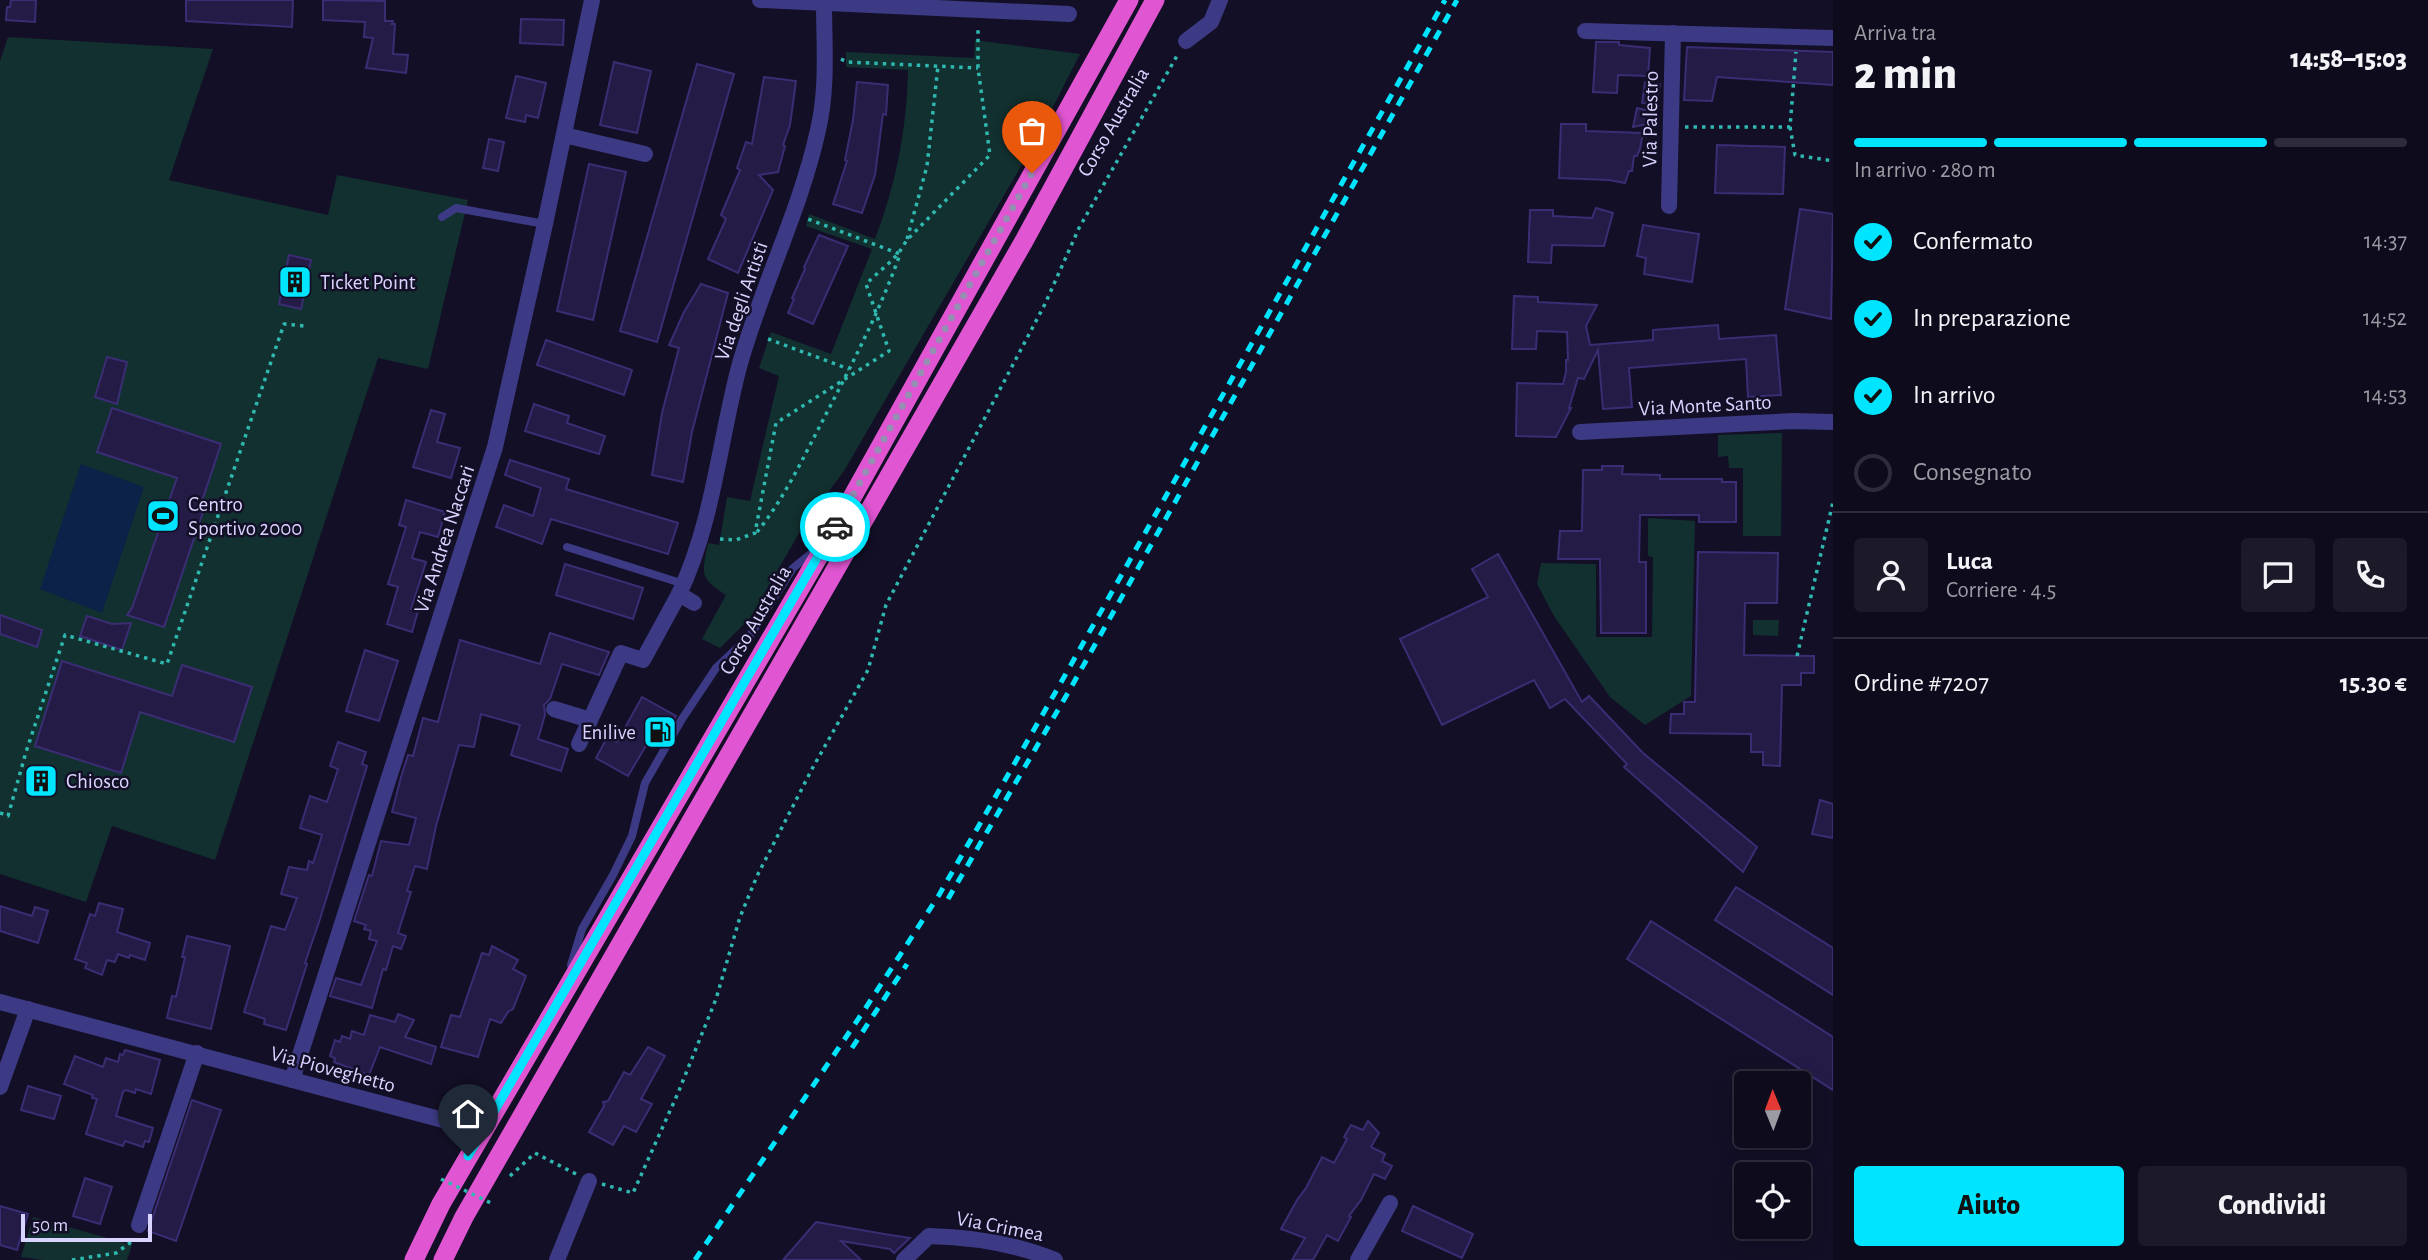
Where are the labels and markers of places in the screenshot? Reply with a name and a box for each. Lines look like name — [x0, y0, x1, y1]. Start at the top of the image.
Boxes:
pin — [1002, 101, 1062, 173]
building icon: Ticket Point — [276, 263, 314, 301]
place label: Ticket Point — [320, 272, 416, 293]
place label: Centro Sportivo 2000 — [188, 494, 302, 539]
sports icon: Centro Sportivo 2000 — [144, 497, 182, 535]
fuel station icon: Enilive — [641, 713, 679, 751]
place label: Enilive — [582, 722, 636, 743]
building icon: Chiosco — [22, 762, 60, 800]
place label: Chiosco — [66, 771, 129, 792]
pin — [438, 1084, 498, 1156]

